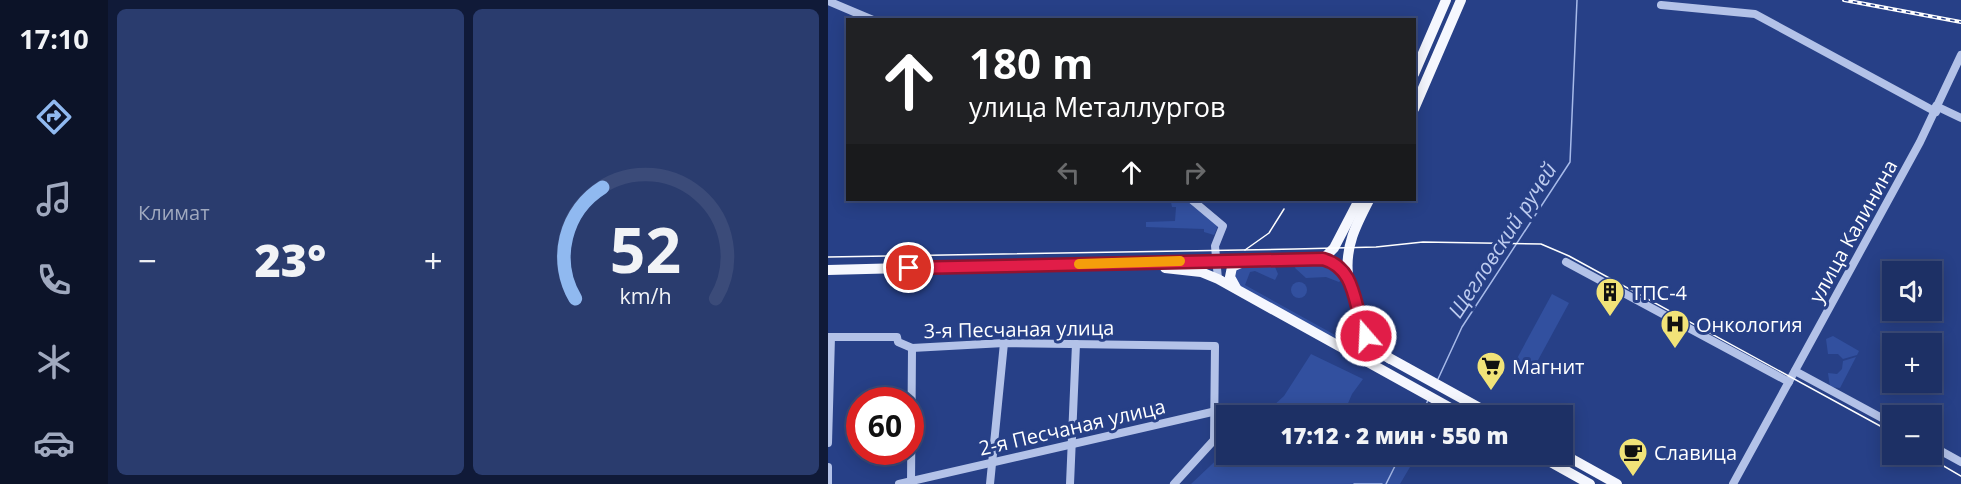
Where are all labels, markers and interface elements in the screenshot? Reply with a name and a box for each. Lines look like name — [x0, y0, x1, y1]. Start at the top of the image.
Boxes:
text: 17:10 — [19, 20, 89, 57]
text: 180 m — [969, 34, 1093, 91]
icon: ahead — [870, 42, 948, 120]
text: улица Металлургов — [969, 88, 1226, 125]
icon: directions — [33, 96, 75, 138]
street label: улица Калинина — [1802, 155, 1904, 307]
icon: left — [1052, 156, 1085, 189]
icon: ahead — [1115, 156, 1148, 189]
icon: right — [1178, 156, 1211, 189]
water label: Щегловский ручей — [1441, 157, 1563, 323]
icon: music — [33, 178, 75, 220]
text: Климат — [138, 199, 210, 226]
text: 52 — [610, 206, 681, 291]
text: 23° — [254, 229, 326, 290]
text: − — [138, 238, 157, 283]
text: + — [424, 238, 443, 283]
pin — [883, 242, 934, 293]
icon: arrive — [892, 251, 925, 284]
icon: phone — [33, 259, 75, 301]
map controls — [1882, 261, 1942, 465]
button: sound — [1882, 261, 1942, 321]
building icon: ТПС-4 — [1594, 276, 1626, 318]
place label: ТПС-4 — [1631, 279, 1688, 306]
text: km/h — [620, 281, 672, 310]
position arrow — [1334, 304, 1398, 368]
hospital icon: Онкология — [1659, 308, 1691, 350]
place label: Онкология — [1696, 311, 1802, 338]
street label: 3-я Песчаная улица — [923, 314, 1115, 344]
button: + — [1882, 333, 1942, 393]
icon: climate — [33, 341, 75, 383]
supermarket icon: Магнит — [1475, 350, 1507, 392]
place label: Магнит — [1512, 353, 1585, 380]
speed limit sign: 60 — [846, 387, 924, 465]
street label: 2-я Песчаная улица — [976, 392, 1168, 462]
button: − — [1882, 405, 1942, 465]
text: 17:12 · 2 мин · 550 m — [1281, 420, 1508, 450]
icon: car — [33, 422, 75, 464]
cafe icon: Славица — [1617, 436, 1649, 478]
place label: Славица — [1654, 439, 1737, 466]

